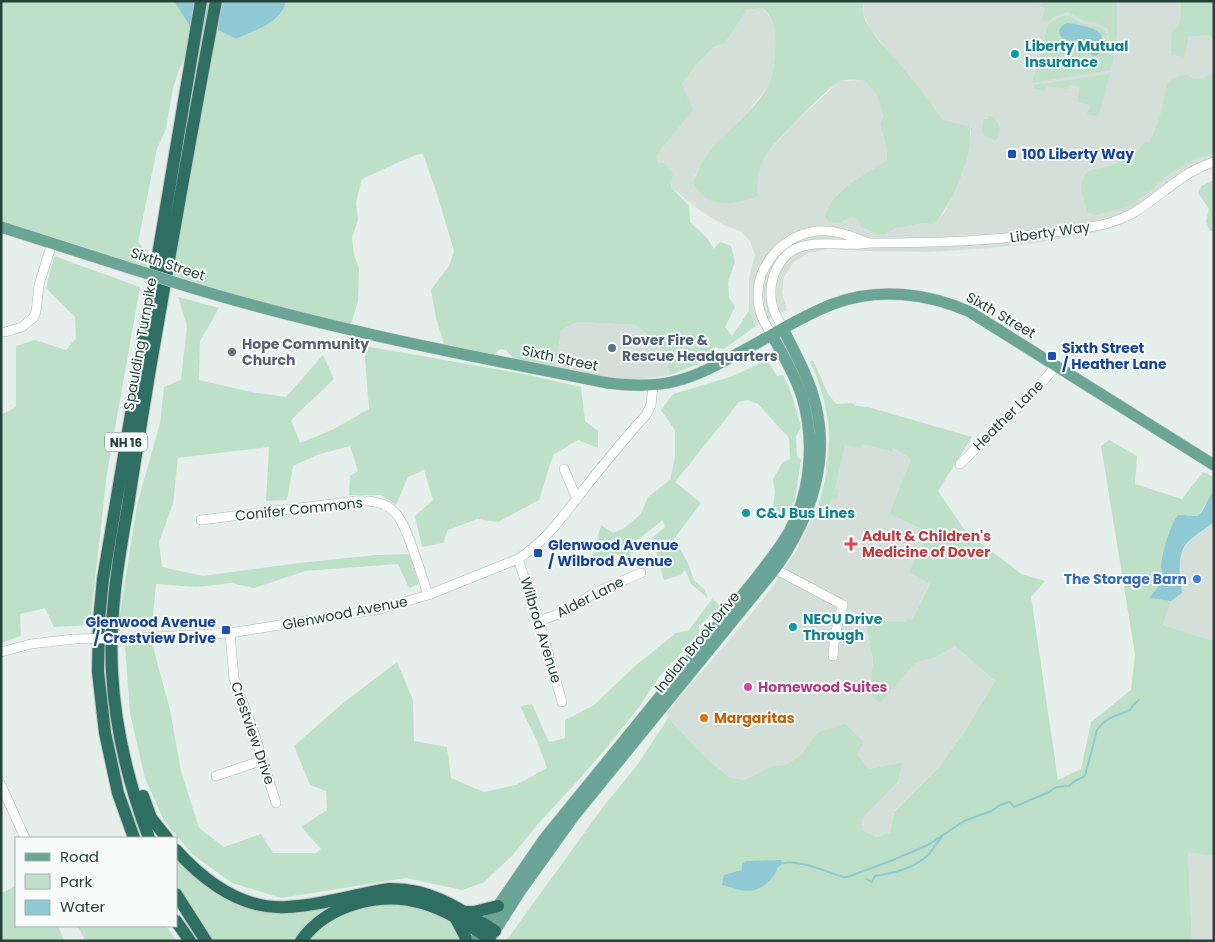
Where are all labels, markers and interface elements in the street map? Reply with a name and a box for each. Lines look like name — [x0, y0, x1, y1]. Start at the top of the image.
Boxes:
place label: Liberty Mutual Insurance — [1025, 36, 1128, 72]
marker: Liberty Mutual Insurance — [1009, 48, 1021, 60]
place label: 100 Liberty Way — [1022, 144, 1134, 164]
marker: 100 Liberty Way — [1006, 148, 1018, 160]
street label: Liberty Way — [1009, 216, 1091, 248]
street label: Sixth Street — [128, 243, 208, 285]
street label: Spaulding Turnpike — [119, 276, 162, 412]
street label: Sixth Street — [963, 287, 1039, 343]
place label: Dover Fire & Rescue Headquarters — [622, 330, 778, 366]
place label: Hope Community Church — [242, 334, 369, 370]
place label: Sixth Street / Heather Lane — [1062, 338, 1167, 374]
street label: Sixth Street — [520, 340, 600, 376]
marker: Dover Fire & Rescue Headquarters — [606, 342, 618, 354]
marker: Hope Community Church — [226, 346, 238, 358]
marker: Sixth Street / Heather Lane — [1046, 350, 1058, 362]
street label: Heather Lane — [968, 375, 1048, 455]
road number: NH 16 — [105, 432, 147, 452]
street label: Conifer Commons — [234, 492, 364, 526]
place label: C&J Bus Lines — [756, 503, 855, 523]
marker: C&J Bus Lines — [740, 507, 752, 519]
place label: Adult & Children's Medicine of Dover — [862, 526, 991, 562]
place label: Glenwood Avenue / Wilbrod Avenue — [548, 535, 679, 571]
marker: Adult & Children's Medicine of Dover — [844, 537, 858, 551]
marker: Glenwood Avenue / Wilbrod Avenue — [532, 547, 544, 559]
place label: The Storage Barn — [1064, 569, 1187, 589]
street label: Alder Lane — [553, 571, 627, 623]
marker: The Storage Barn — [1191, 573, 1203, 585]
street label: Wilbrod Avenue — [515, 574, 567, 686]
street label: Indian Brook Drive — [650, 587, 744, 697]
street label: Glenwood Avenue — [281, 591, 410, 635]
place label: NECU Drive Through — [803, 609, 883, 645]
place label: Glenwood Avenue / Crestview Drive — [86, 612, 216, 648]
marker: NECU Drive Through — [787, 621, 799, 633]
marker: Glenwood Avenue / Crestview Drive — [220, 624, 232, 636]
place label: Homewood Suites — [758, 677, 888, 697]
street label: Crestview Drive — [226, 679, 280, 787]
marker: Homewood Suites — [742, 681, 754, 693]
place label: Margaritas — [714, 708, 795, 728]
marker: Margaritas — [698, 712, 710, 724]
legend — [15, 837, 178, 927]
text: Road — [60, 846, 99, 867]
text: Park — [60, 871, 92, 892]
text: Water — [60, 896, 106, 917]

